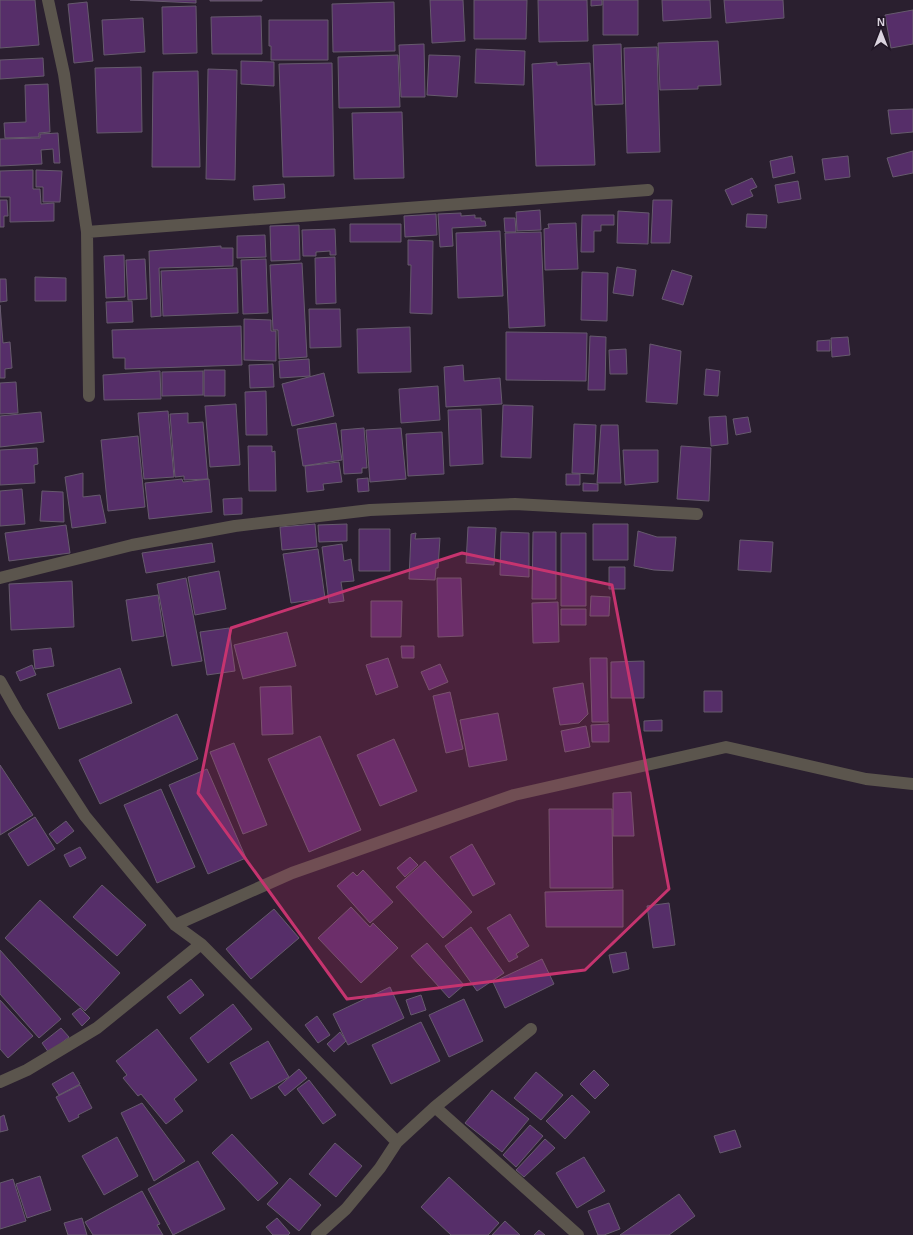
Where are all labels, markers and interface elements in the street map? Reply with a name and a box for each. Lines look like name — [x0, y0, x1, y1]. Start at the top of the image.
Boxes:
north arrow — [861, 12, 901, 52]
text: N — [877, 16, 885, 28]

